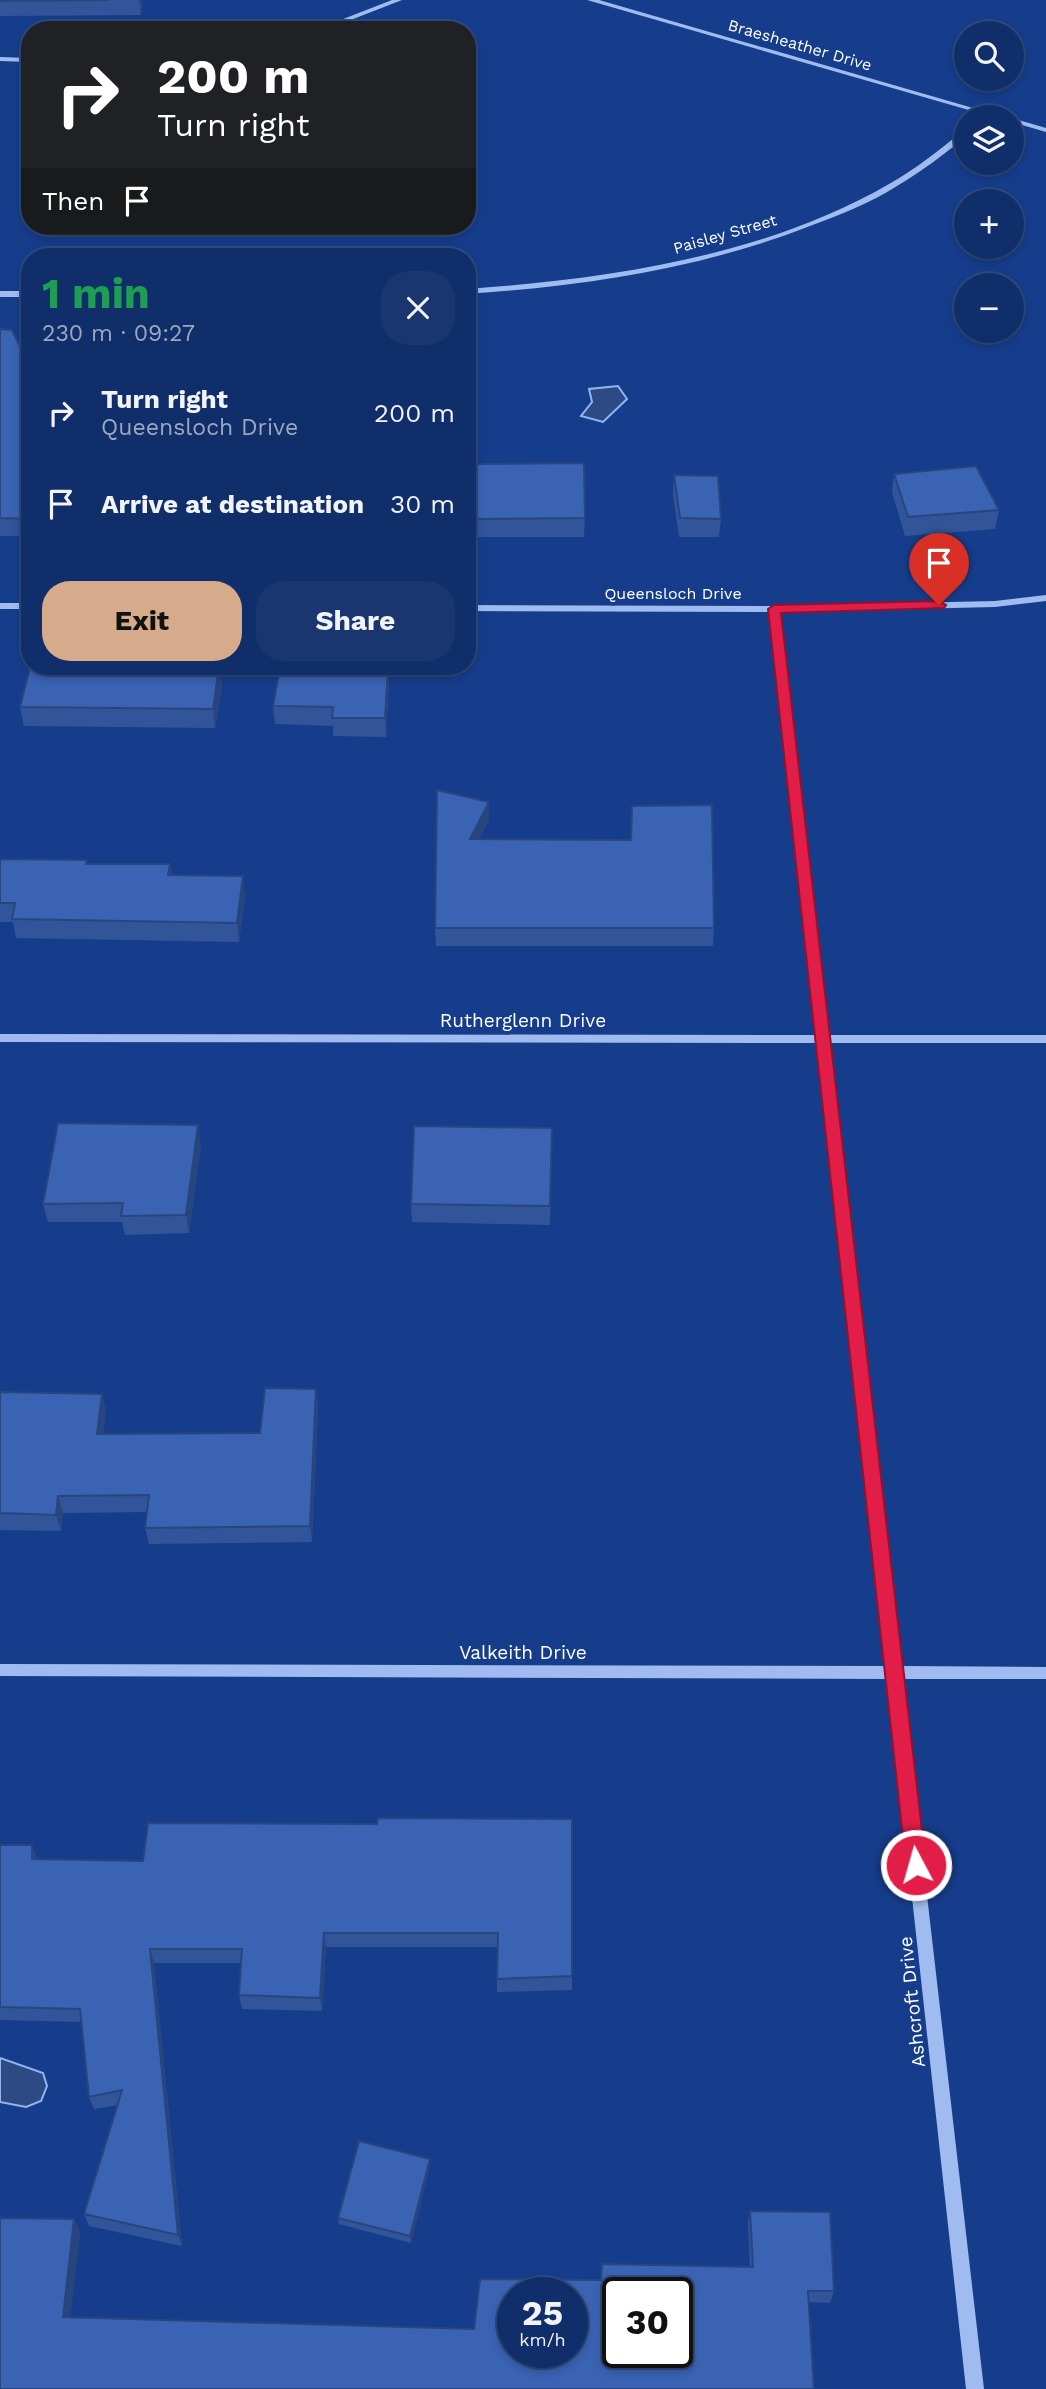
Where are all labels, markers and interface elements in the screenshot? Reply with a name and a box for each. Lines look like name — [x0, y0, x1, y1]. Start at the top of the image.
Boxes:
street label: Braesheather Drive — [726, 15, 874, 75]
map controls — [954, 21, 1024, 343]
button: search — [954, 21, 1024, 91]
text: 200 m — [157, 47, 309, 105]
icon: right — [42, 49, 133, 140]
button: layers — [954, 105, 1024, 175]
text: Turn right — [157, 106, 309, 144]
icon: arrive — [118, 182, 156, 220]
text: Then — [42, 186, 104, 216]
button: + — [954, 189, 1024, 259]
street label: Paisley Street — [671, 210, 779, 258]
text: 1 min — [42, 269, 150, 318]
button: close — [381, 271, 455, 345]
button: − — [954, 273, 1024, 343]
text: 230 m · 09:27 — [42, 320, 195, 347]
text: Turn right — [101, 384, 228, 414]
icon: right — [42, 394, 80, 432]
text: 200 m — [374, 398, 455, 428]
text: Queensloch Drive — [101, 414, 298, 441]
icon: arrive — [42, 485, 80, 523]
text: Arrive at destination — [101, 489, 364, 519]
text: 30 m — [390, 489, 455, 519]
pin — [909, 533, 969, 605]
icon: arrive — [920, 544, 958, 582]
button: Exit — [42, 581, 242, 661]
button: Share — [256, 581, 455, 661]
street label: Queensloch Drive — [604, 584, 742, 603]
street label: Rutherglenn Drive — [440, 1009, 606, 1032]
street label: Valkeith Drive — [459, 1641, 587, 1664]
position arrow — [879, 1828, 953, 1902]
street label: Ashcroft Drive — [894, 1935, 930, 2069]
speed limit sign: 30 — [602, 2277, 693, 2368]
text: 25 — [522, 2292, 563, 2334]
text: km/h — [519, 2329, 566, 2350]

